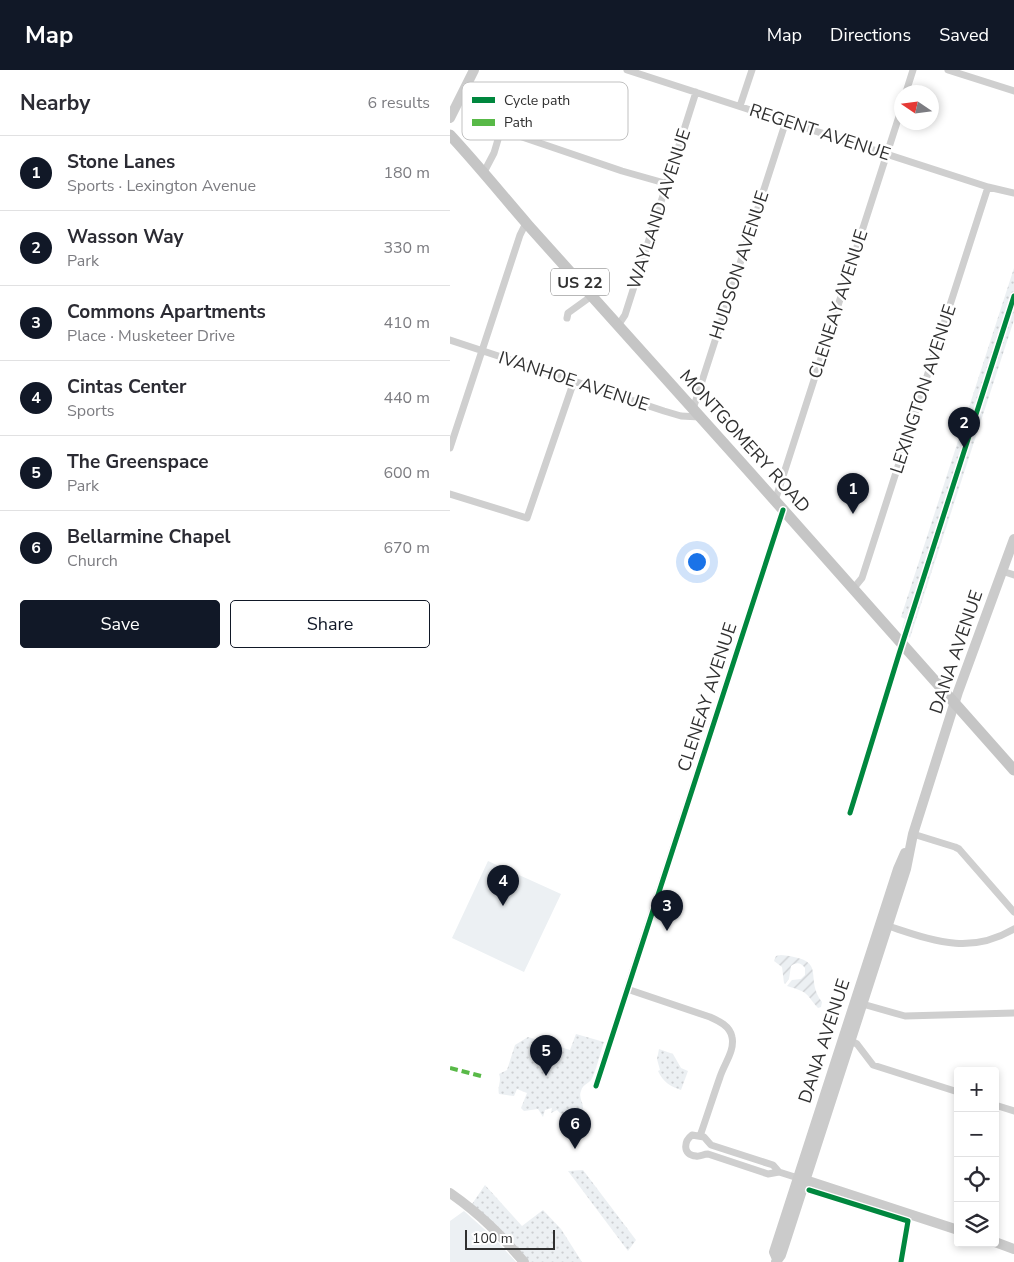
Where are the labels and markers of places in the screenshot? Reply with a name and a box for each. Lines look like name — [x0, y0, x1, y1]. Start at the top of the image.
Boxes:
pin: 2 — [948, 407, 980, 448]
pin: 1 — [837, 473, 869, 514]
pin: 4 — [487, 865, 519, 906]
pin: 3 — [651, 890, 683, 931]
pin: 5 — [530, 1035, 562, 1076]
pin: 6 — [559, 1108, 591, 1149]

